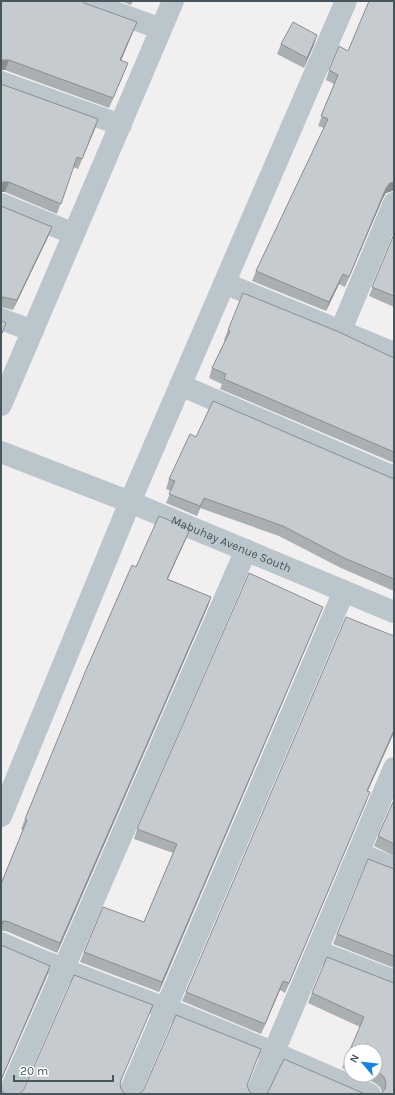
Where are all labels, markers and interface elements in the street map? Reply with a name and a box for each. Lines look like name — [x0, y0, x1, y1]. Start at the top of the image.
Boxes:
street label: Mabuhay Avenue South — [169, 513, 293, 575]
north arrow — [343, 1043, 383, 1083]
text: N — [347, 1052, 362, 1065]
scale bar — [14, 1057, 113, 1083]
text: 20 m — [20, 1064, 48, 1078]

